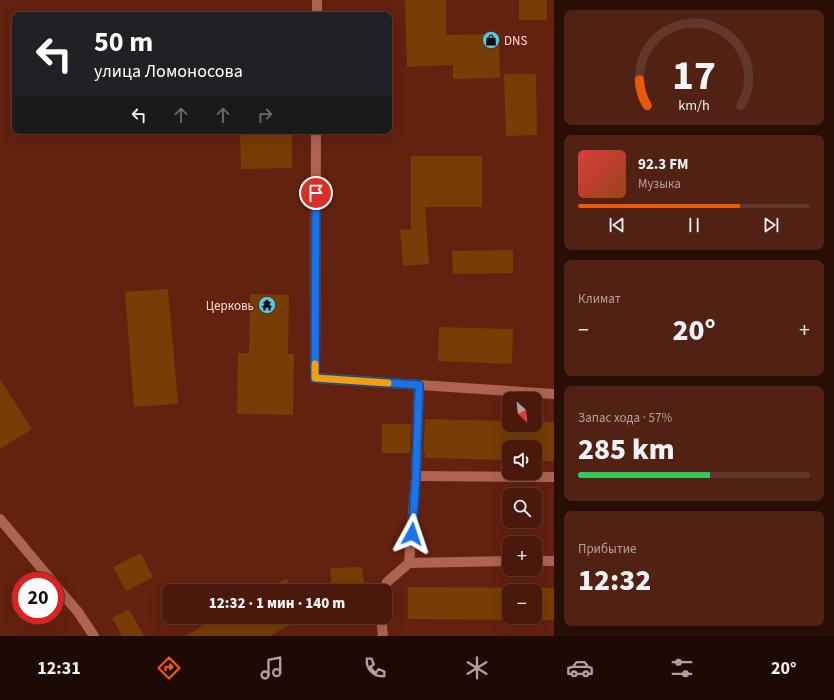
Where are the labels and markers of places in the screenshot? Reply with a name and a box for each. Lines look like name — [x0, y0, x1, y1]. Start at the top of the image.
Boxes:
shop icon: DNS — [481, 30, 501, 50]
place label: DNS — [504, 32, 527, 50]
pin — [299, 176, 333, 210]
temple icon: Церковь — [257, 295, 277, 315]
place label: Церковь — [206, 297, 254, 315]

